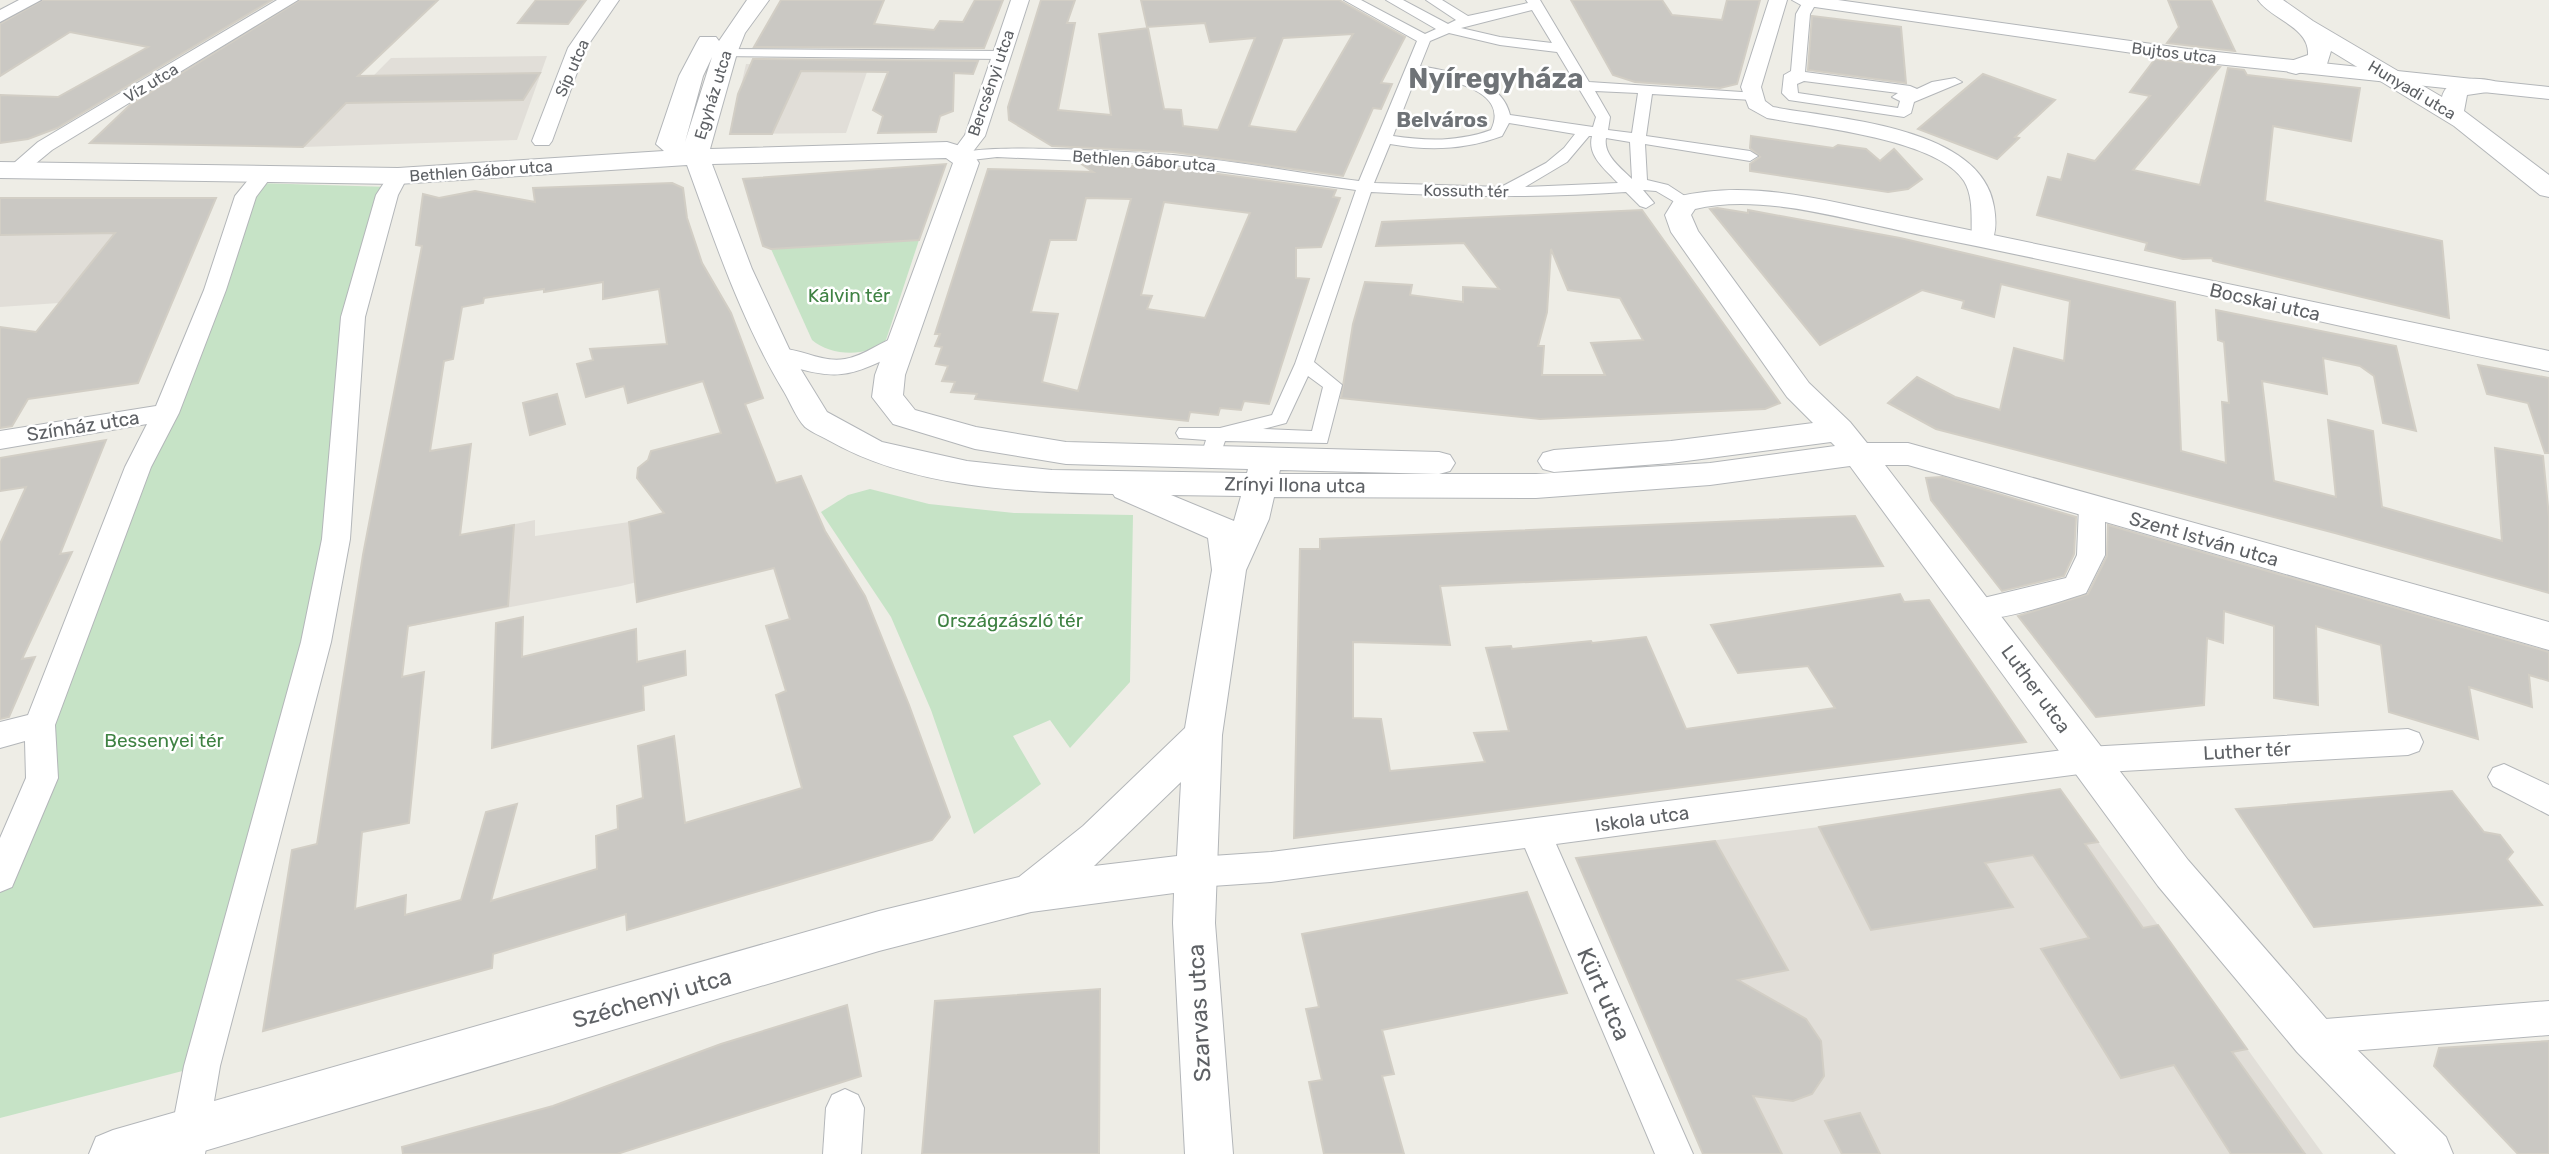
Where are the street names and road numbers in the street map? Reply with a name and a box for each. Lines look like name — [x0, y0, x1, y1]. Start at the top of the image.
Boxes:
street label: Bercsényi utca — [964, 27, 1018, 139]
street label: Síp utca — [551, 36, 593, 100]
street label: Bujtos utca — [2130, 38, 2218, 68]
street label: Egyház utca — [690, 48, 736, 142]
street label: Hunyadi utca — [2365, 56, 2459, 124]
street label: Víz utca — [120, 59, 182, 107]
street label: Bethlen Gábor utca — [1072, 147, 1216, 175]
street label: Bethlen Gábor utca — [409, 157, 553, 185]
street label: Kossuth tér — [1423, 181, 1509, 201]
street label: Bocskai utca — [2207, 278, 2323, 326]
street label: Színház utca — [25, 406, 141, 446]
street label: Zrínyi Ilona utca — [1224, 472, 1366, 498]
street label: Szent István utca — [2127, 507, 2281, 571]
street label: Luther utca — [1996, 641, 2076, 737]
street label: Luther tér — [2203, 737, 2292, 765]
street label: Iskola utca — [1593, 801, 1691, 837]
street label: Szarvas utca — [1181, 943, 1217, 1083]
street label: Kürt utca — [1571, 943, 1637, 1045]
street label: Széchenyi utca — [569, 962, 735, 1034]

